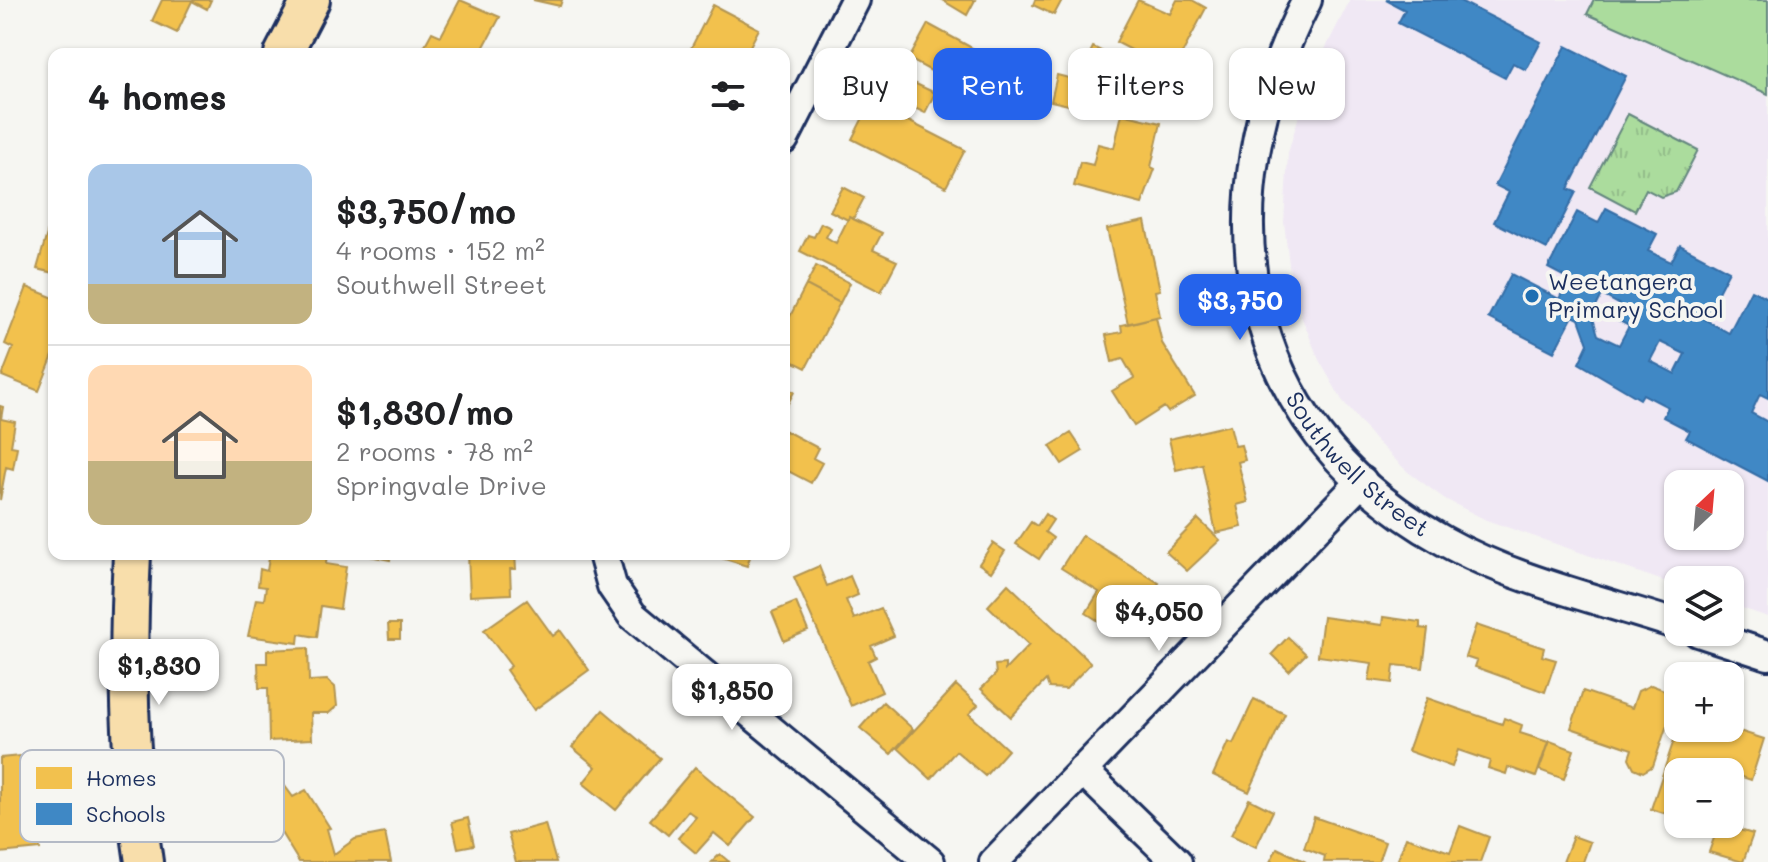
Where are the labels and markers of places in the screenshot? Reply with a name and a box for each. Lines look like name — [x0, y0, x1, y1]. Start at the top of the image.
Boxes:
place label: Weetangera Primary School — [1548, 265, 1724, 324]
pin: $3,750 — [1175, 274, 1305, 342]
marker: Weetangera Primary School — [1523, 287, 1541, 305]
pin: $4,050 — [1094, 585, 1224, 653]
pin: $1,830 — [94, 639, 224, 707]
pin: $1,850 — [667, 664, 797, 732]

